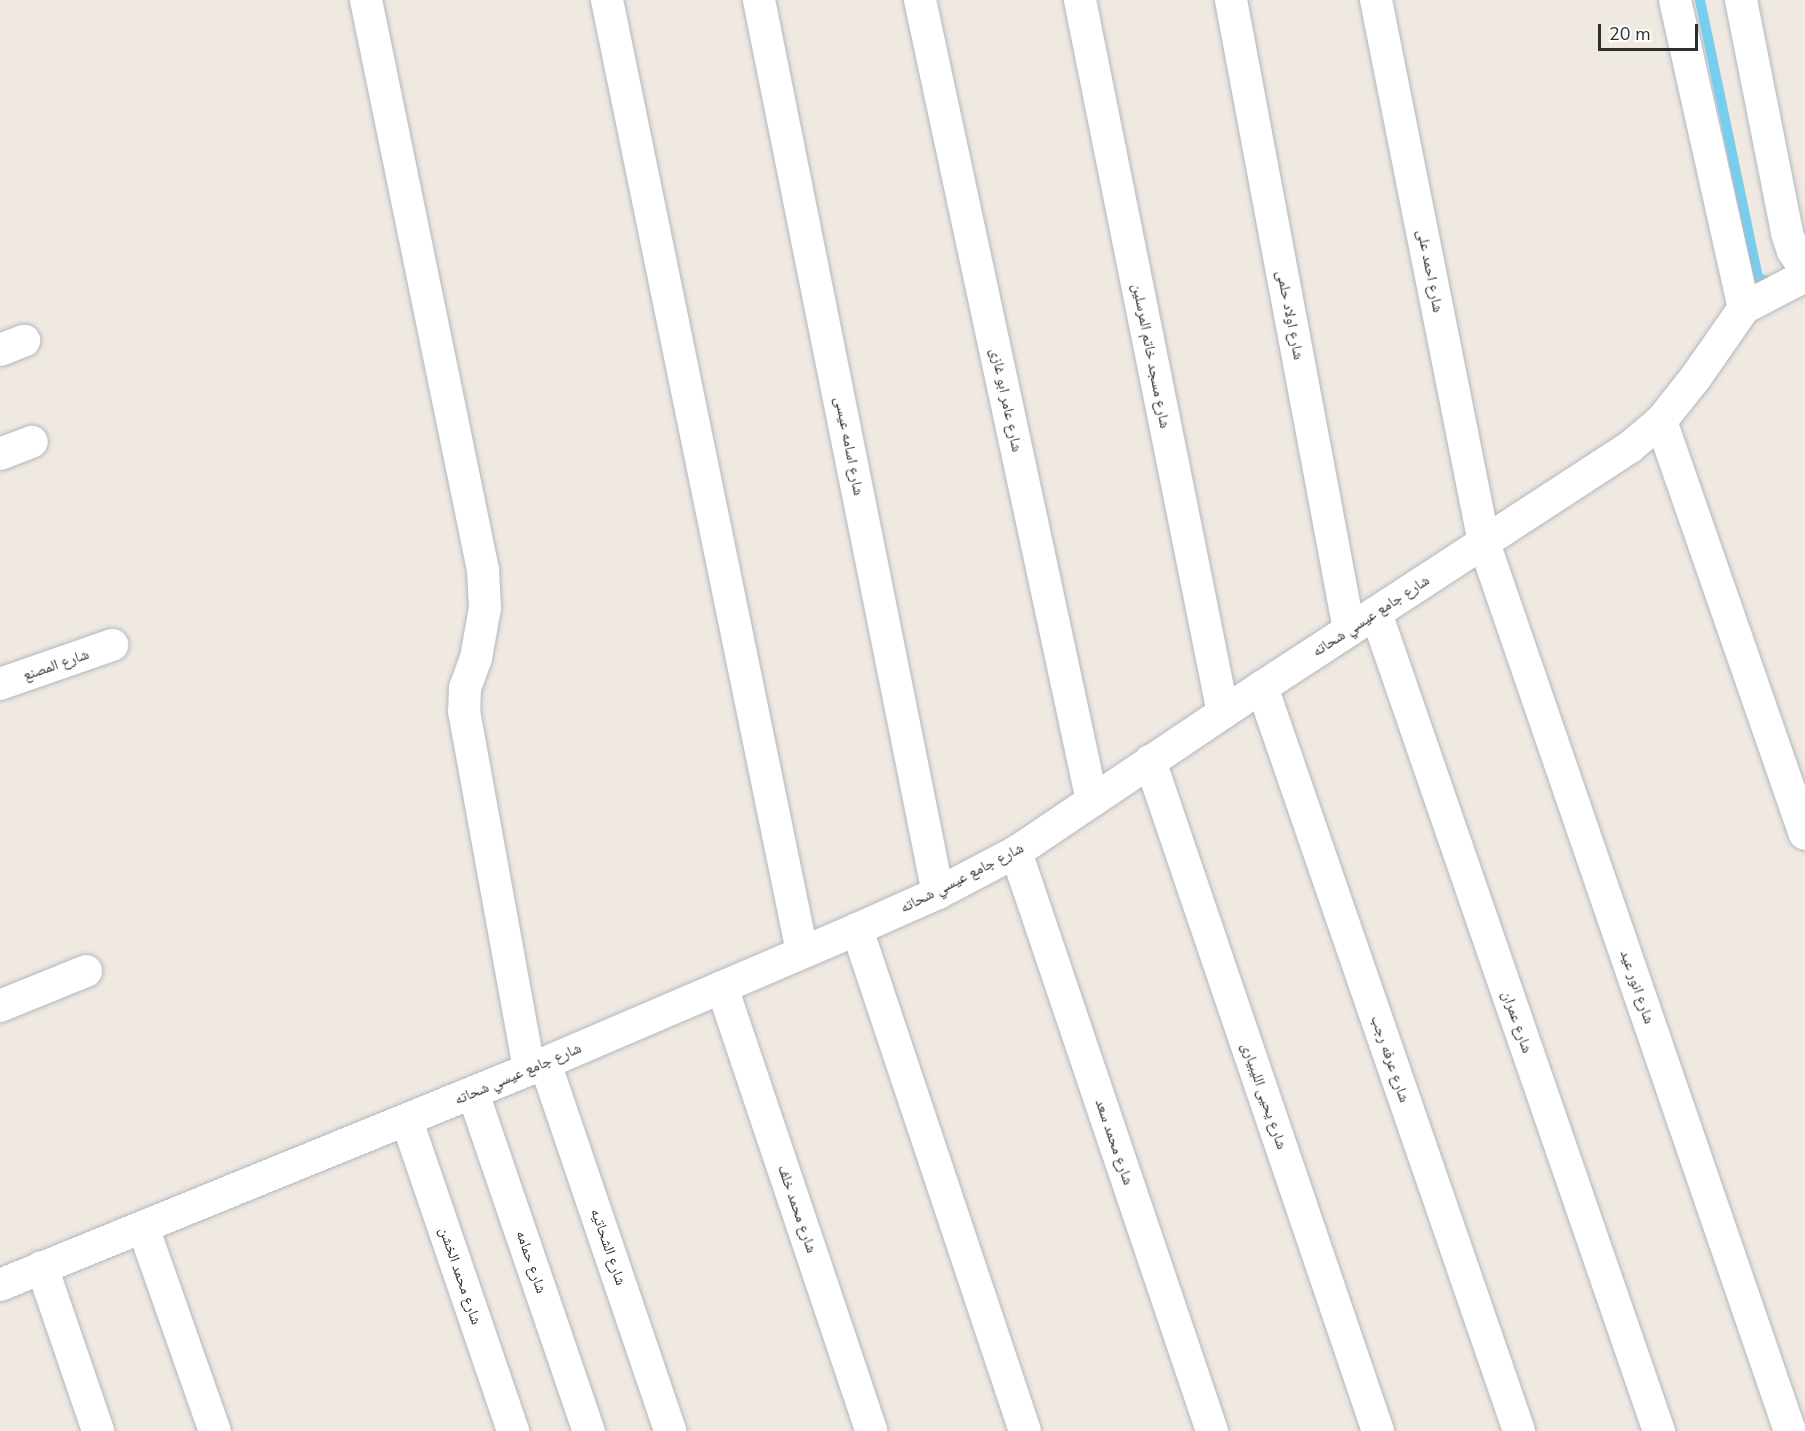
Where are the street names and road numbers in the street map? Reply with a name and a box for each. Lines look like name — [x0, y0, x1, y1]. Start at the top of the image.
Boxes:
street label: شارع احمد على — [1413, 228, 1447, 314]
street label: شارع اولاد حلمى — [1273, 269, 1307, 361]
street label: شارع مسجد خاتم المرسلين — [1128, 282, 1174, 430]
street label: شارع عامر ابو غازى — [986, 347, 1026, 453]
street label: شارع اسامه عيسى — [831, 395, 867, 497]
street label: شارع جامع عيسي شحاته — [1309, 571, 1433, 661]
street label: شارع المصنع — [21, 645, 91, 685]
street label: شارع جامع عيسي شحاته — [897, 839, 1027, 917]
street label: شارع انور عيد — [1616, 948, 1658, 1026]
street label: شارع عمران — [1498, 989, 1536, 1055]
street label: شارع عرفه رجب — [1367, 1013, 1413, 1105]
street label: شارع جامع عيسي شحاته — [452, 1039, 584, 1109]
street label: شارع يحيى الليبيارى — [1237, 1040, 1291, 1152]
street label: شارع محمد سعد — [1091, 1097, 1137, 1187]
street label: شارع محمد خلف — [774, 1163, 820, 1255]
street label: شارع الشحاتيه — [586, 1206, 630, 1288]
street label: شارع محمد الخشن — [435, 1225, 485, 1327]
street label: شارع حمامه — [512, 1228, 550, 1296]

